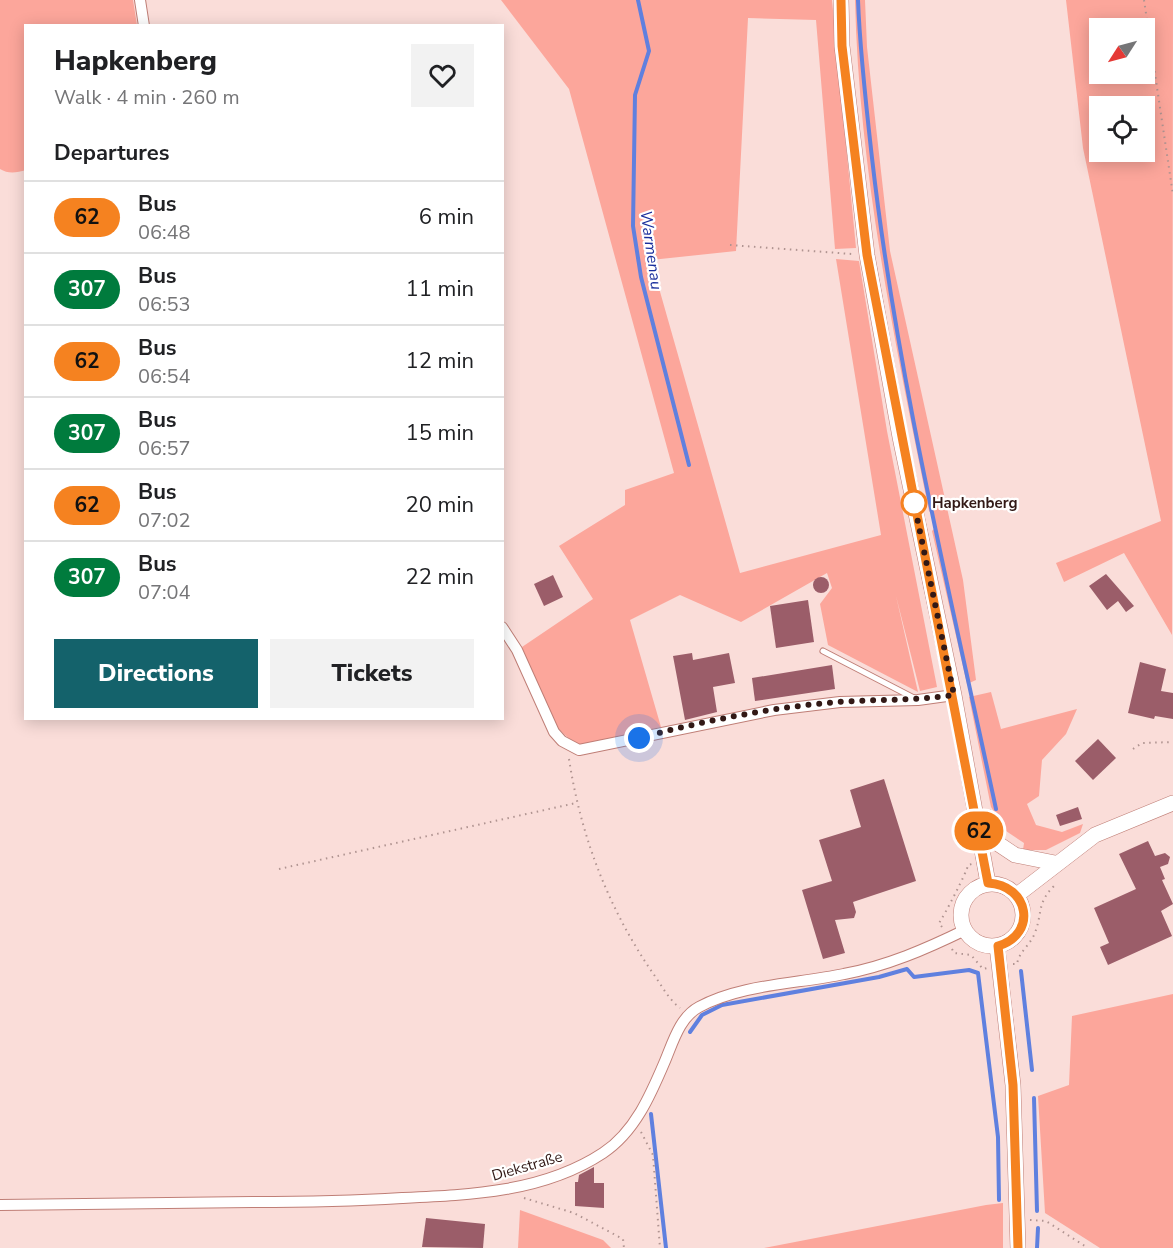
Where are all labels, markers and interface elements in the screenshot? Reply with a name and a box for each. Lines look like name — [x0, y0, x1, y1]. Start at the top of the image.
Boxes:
north arrow — [1089, 18, 1155, 84]
map controls — [1089, 18, 1155, 162]
text: Hapkenberg — [54, 42, 217, 80]
button: heart — [411, 44, 474, 107]
text: Walk · 4 min · 260 m — [54, 84, 240, 111]
button: locate — [1089, 96, 1155, 162]
text: Departures — [54, 138, 169, 168]
text: Bus — [138, 189, 177, 219]
text: 6 min — [419, 202, 474, 232]
text: 62 — [74, 203, 100, 231]
water label: Warmenau — [635, 209, 667, 291]
text: 06:48 — [138, 219, 191, 246]
text: Bus — [138, 261, 177, 291]
text: 11 min — [406, 274, 474, 304]
text: 307 — [68, 275, 106, 303]
text: 06:53 — [138, 291, 191, 318]
text: Bus — [138, 333, 177, 363]
text: 12 min — [406, 346, 474, 376]
text: 62 — [74, 347, 100, 375]
text: 06:54 — [138, 363, 191, 390]
text: Bus — [138, 405, 177, 435]
text: 15 min — [406, 418, 474, 448]
text: 307 — [68, 419, 106, 447]
text: 06:57 — [138, 435, 191, 462]
text: Bus — [138, 477, 177, 507]
text: 20 min — [406, 490, 474, 520]
marker: Hapkenberg — [901, 490, 927, 516]
text: 62 — [74, 491, 100, 519]
place label: Hapkenberg — [932, 493, 1018, 513]
text: 07:02 — [138, 507, 191, 534]
text: Bus — [138, 549, 177, 579]
text: 22 min — [406, 562, 474, 592]
text: 307 — [68, 563, 106, 591]
text: 07:04 — [138, 579, 191, 606]
button: Directions — [54, 639, 258, 708]
button: Tickets — [270, 639, 474, 708]
your location — [624, 723, 654, 753]
line badge: 62 — [952, 812, 1006, 850]
text: 62 — [966, 817, 992, 845]
street label: Diekstraße — [489, 1146, 565, 1186]

